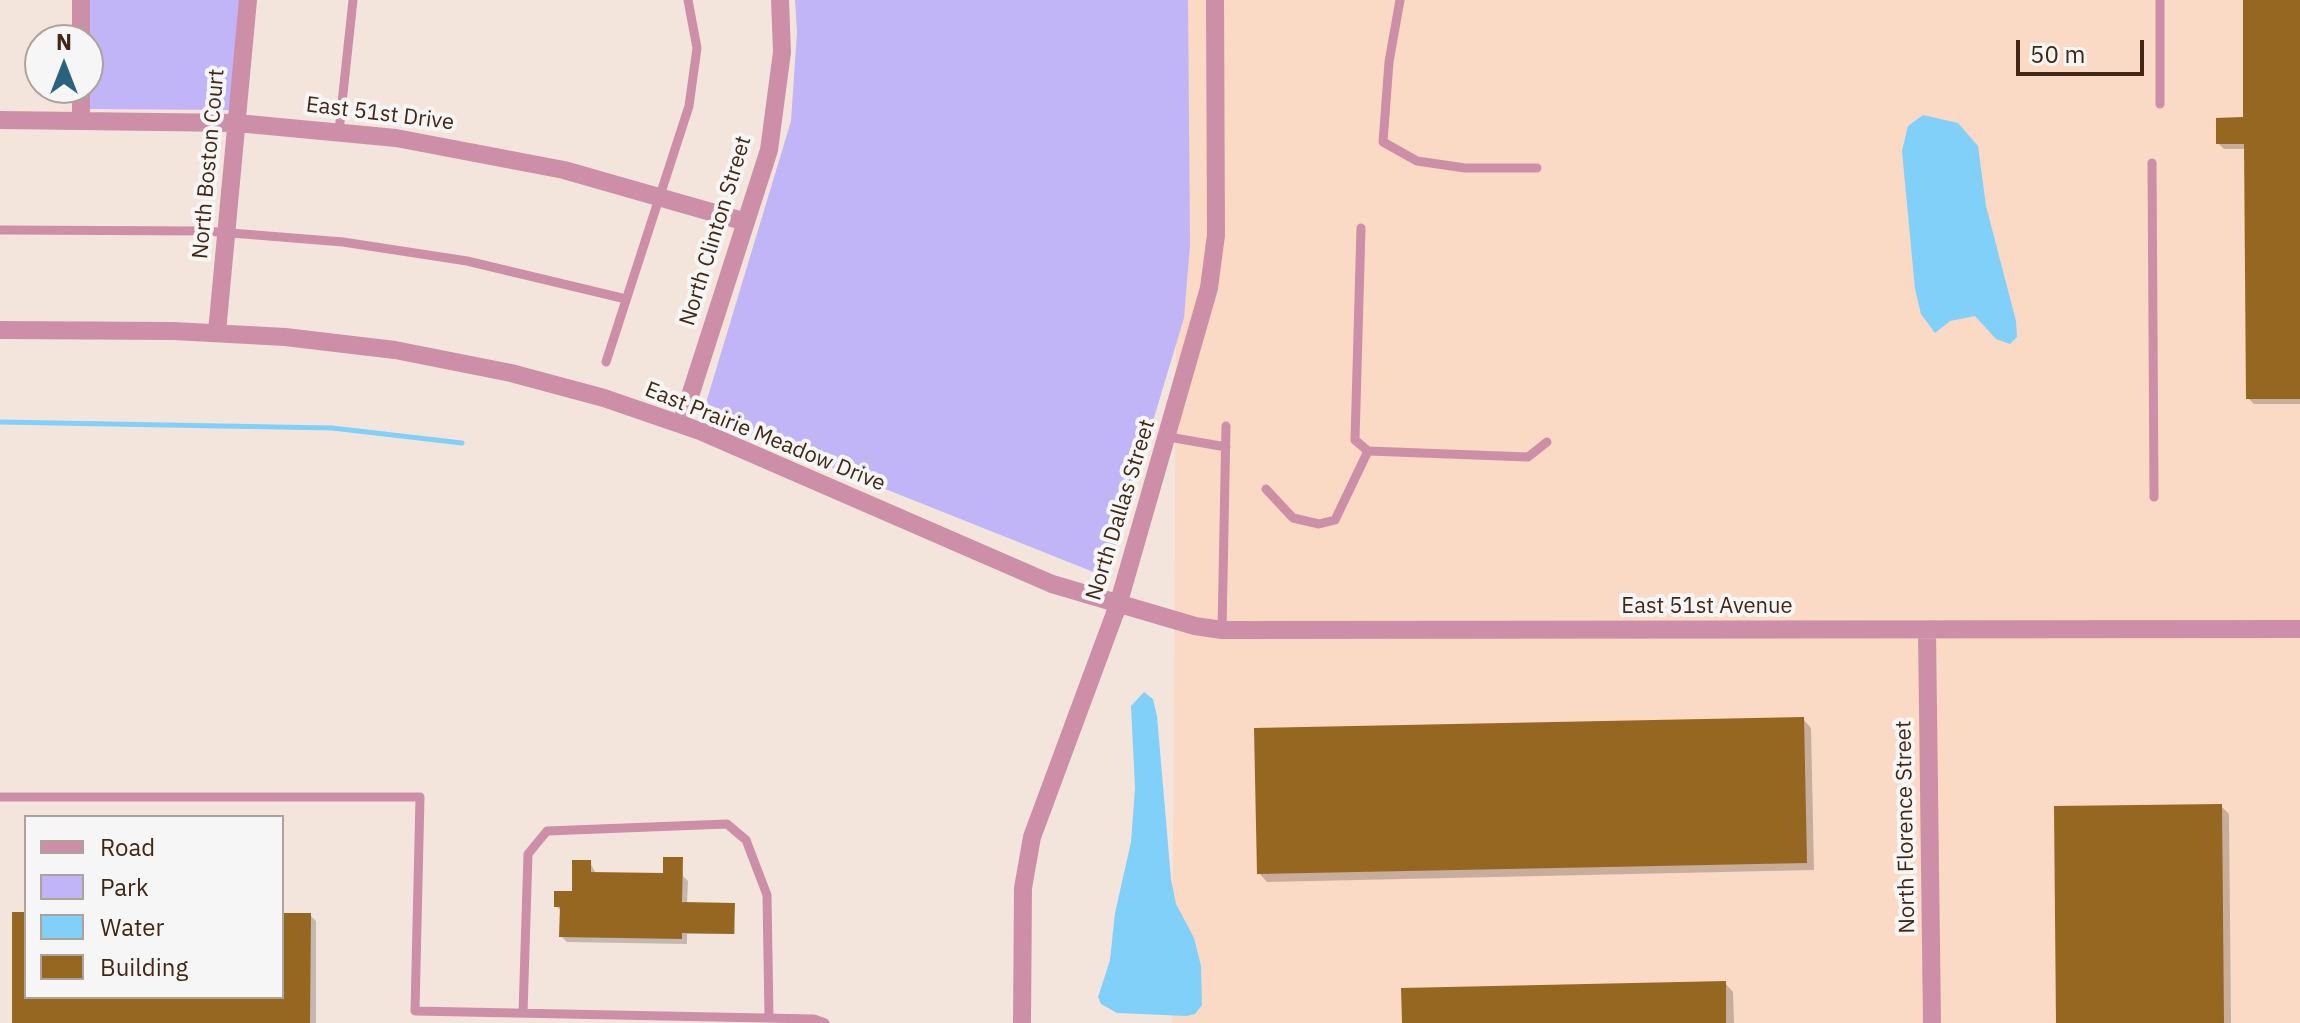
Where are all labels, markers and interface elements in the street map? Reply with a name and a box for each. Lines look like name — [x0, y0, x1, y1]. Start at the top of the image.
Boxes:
north arrow — [24, 24, 104, 104]
scale bar — [2020, 24, 2148, 74]
text: N — [56, 27, 72, 56]
text: 50 m — [2030, 38, 2085, 70]
street label: North Boston Court — [188, 68, 230, 260]
street label: East 51st Drive — [304, 92, 456, 136]
street label: North Clinton Street — [675, 133, 757, 329]
street label: East Prairie Meadow Drive — [641, 377, 889, 497]
street label: North Dallas Street — [1081, 416, 1161, 604]
street label: East 51st Avenue — [1621, 594, 1793, 620]
street label: North Florence Street — [1891, 720, 1921, 934]
legend — [24, 815, 284, 999]
text: Road — [100, 831, 155, 863]
text: Park — [100, 871, 149, 903]
text: Water — [100, 911, 164, 943]
text: Building — [100, 951, 188, 983]

